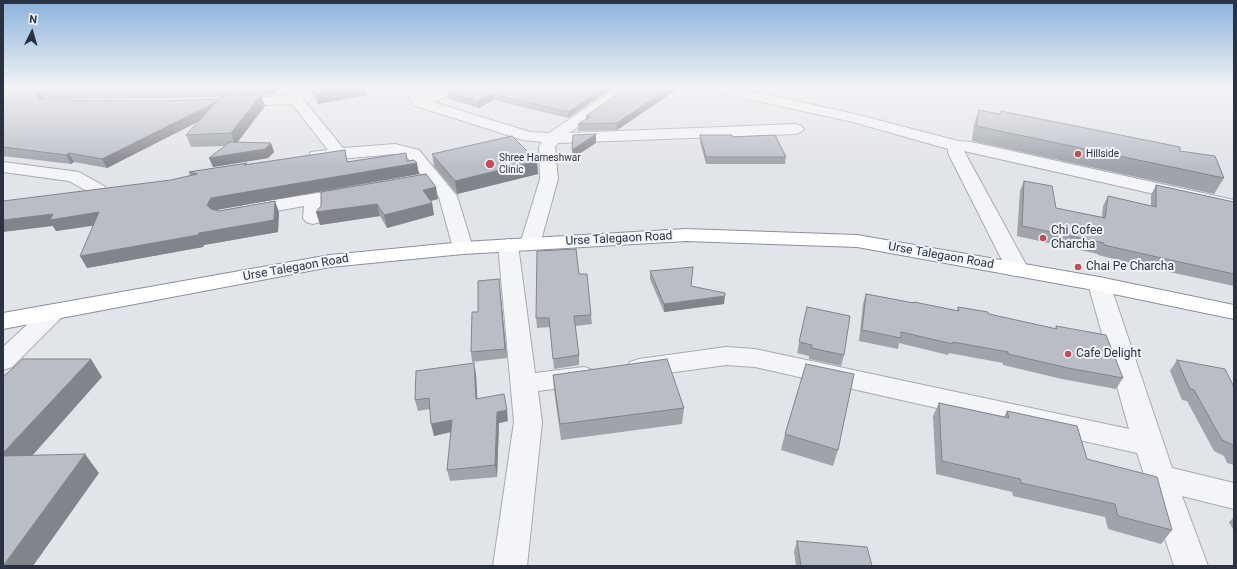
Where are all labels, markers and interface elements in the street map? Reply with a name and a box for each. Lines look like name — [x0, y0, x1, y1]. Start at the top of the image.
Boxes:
north arrow — [12, 12, 52, 52]
text: N — [29, 13, 38, 26]
place label: Hillside — [1086, 148, 1119, 160]
marker: Hillside — [1073, 149, 1083, 159]
place label: Shree Harneshwar Clinic — [499, 152, 581, 176]
marker: Shree Harneshwar Clinic — [484, 158, 496, 170]
place label: Chi Cofee Charcha — [1051, 224, 1103, 252]
street label: Urse Talegaon Road — [565, 229, 673, 249]
marker: Chi Cofee Charcha — [1038, 233, 1048, 243]
street label: Urse Talegaon Road — [887, 240, 995, 272]
street label: Urse Talegaon Road — [242, 252, 350, 284]
place label: Chai Pe Charcha — [1086, 260, 1174, 274]
marker: Chai Pe Charcha — [1073, 262, 1083, 272]
place label: Cafe Delight — [1076, 347, 1141, 361]
marker: Cafe Delight — [1063, 349, 1073, 359]

